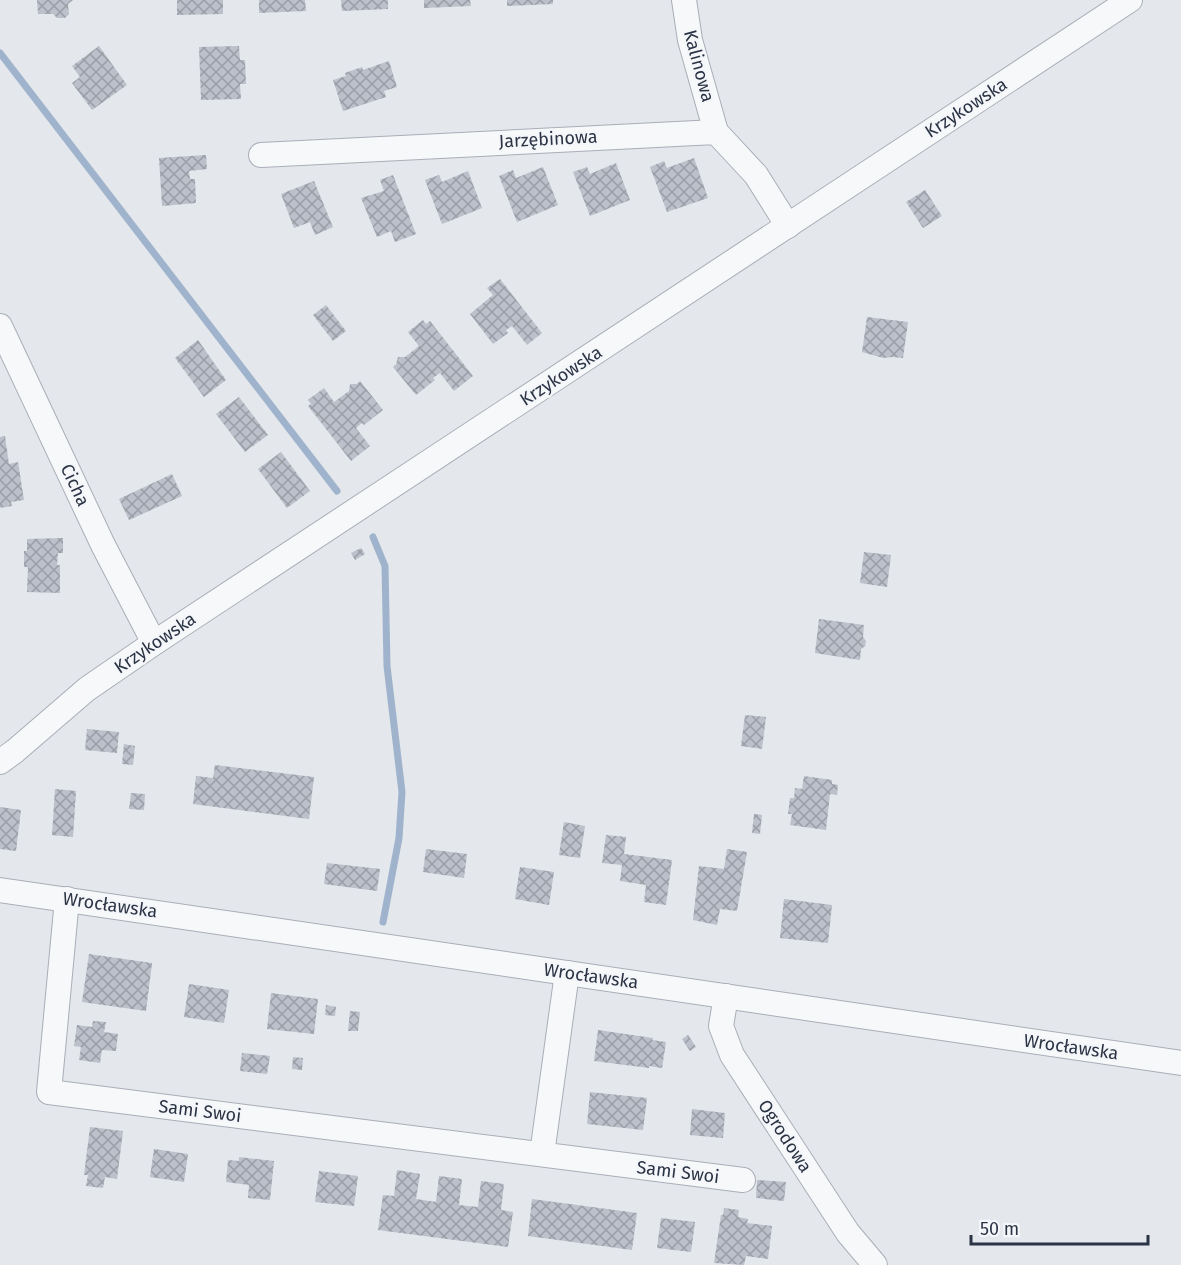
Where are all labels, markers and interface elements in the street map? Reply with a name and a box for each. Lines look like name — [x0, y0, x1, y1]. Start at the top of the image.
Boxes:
street label: Kalinowa — [679, 27, 719, 105]
street label: Krzykowska — [921, 73, 1011, 143]
street label: Jarzębinowa — [498, 125, 598, 153]
street label: Krzykowska — [516, 341, 606, 411]
street label: Cicha — [56, 460, 94, 510]
street label: Krzykowska — [110, 608, 200, 678]
street label: Wrocławska — [61, 887, 159, 923]
street label: Wrocławska — [542, 958, 640, 994]
street label: Wrocławska — [1022, 1029, 1120, 1065]
street label: Sami Swoi — [157, 1095, 243, 1127]
street label: Ogrodowa — [753, 1095, 817, 1177]
street label: Sami Swoi — [635, 1156, 721, 1188]
scale bar — [971, 1208, 1148, 1246]
text: 50 m — [980, 1218, 1019, 1240]

